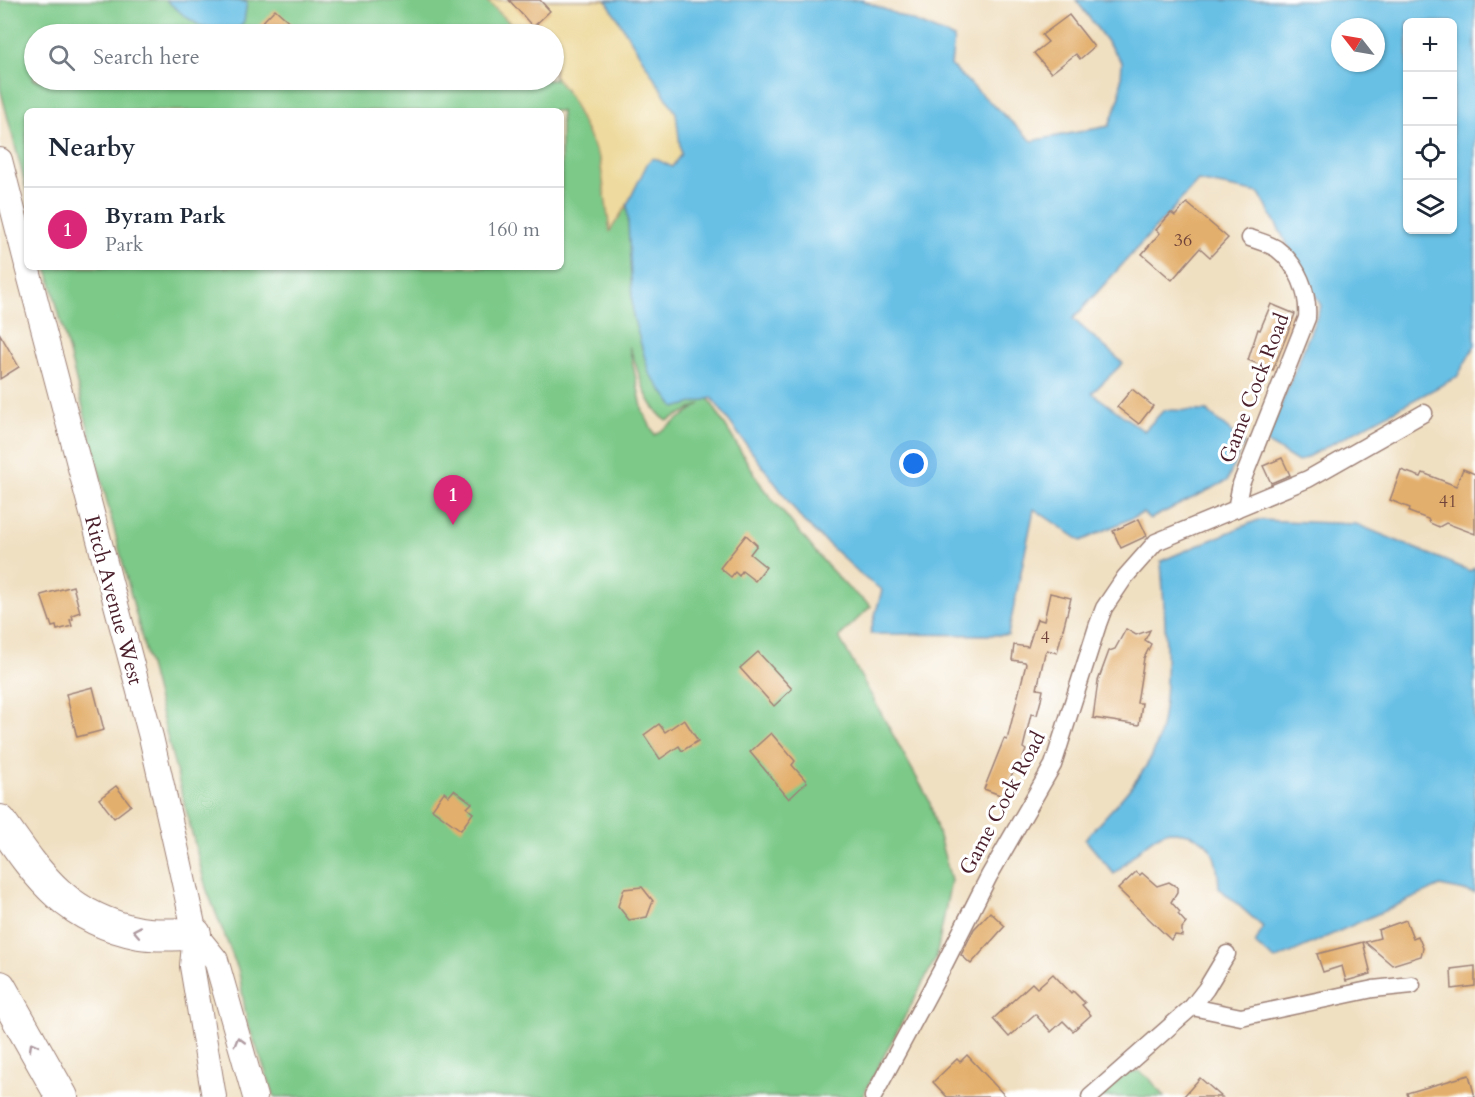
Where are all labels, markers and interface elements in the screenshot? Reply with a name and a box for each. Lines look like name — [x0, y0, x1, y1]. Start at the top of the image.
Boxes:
north arrow — [1331, 18, 1385, 72]
map controls — [1403, 18, 1457, 234]
button: + — [1403, 18, 1457, 72]
search box — [24, 24, 564, 90]
icon: search — [45, 41, 78, 74]
text: Search here — [93, 42, 200, 72]
button: − — [1403, 72, 1457, 126]
button: locate — [1403, 126, 1457, 180]
text: Nearby — [48, 130, 136, 165]
button: layers — [1403, 180, 1457, 234]
text: Byram Park — [105, 201, 226, 231]
text: 1 — [62, 216, 73, 243]
text: 160 m — [487, 216, 540, 243]
house number: 36 — [1174, 228, 1192, 253]
text: Park — [105, 231, 143, 258]
street label: Game Cock Road — [1213, 309, 1296, 467]
your location — [899, 449, 928, 478]
pin: 1 — [434, 476, 472, 525]
house number: 41 — [1439, 489, 1457, 514]
street label: Ritch Avenue West — [77, 512, 150, 688]
house number: 4 — [1040, 625, 1050, 650]
street label: Game Cock Road — [952, 726, 1052, 880]
one-way arrow — [132, 925, 142, 938]
one-way arrow — [234, 1036, 246, 1047]
one-way arrow — [29, 1042, 40, 1052]

